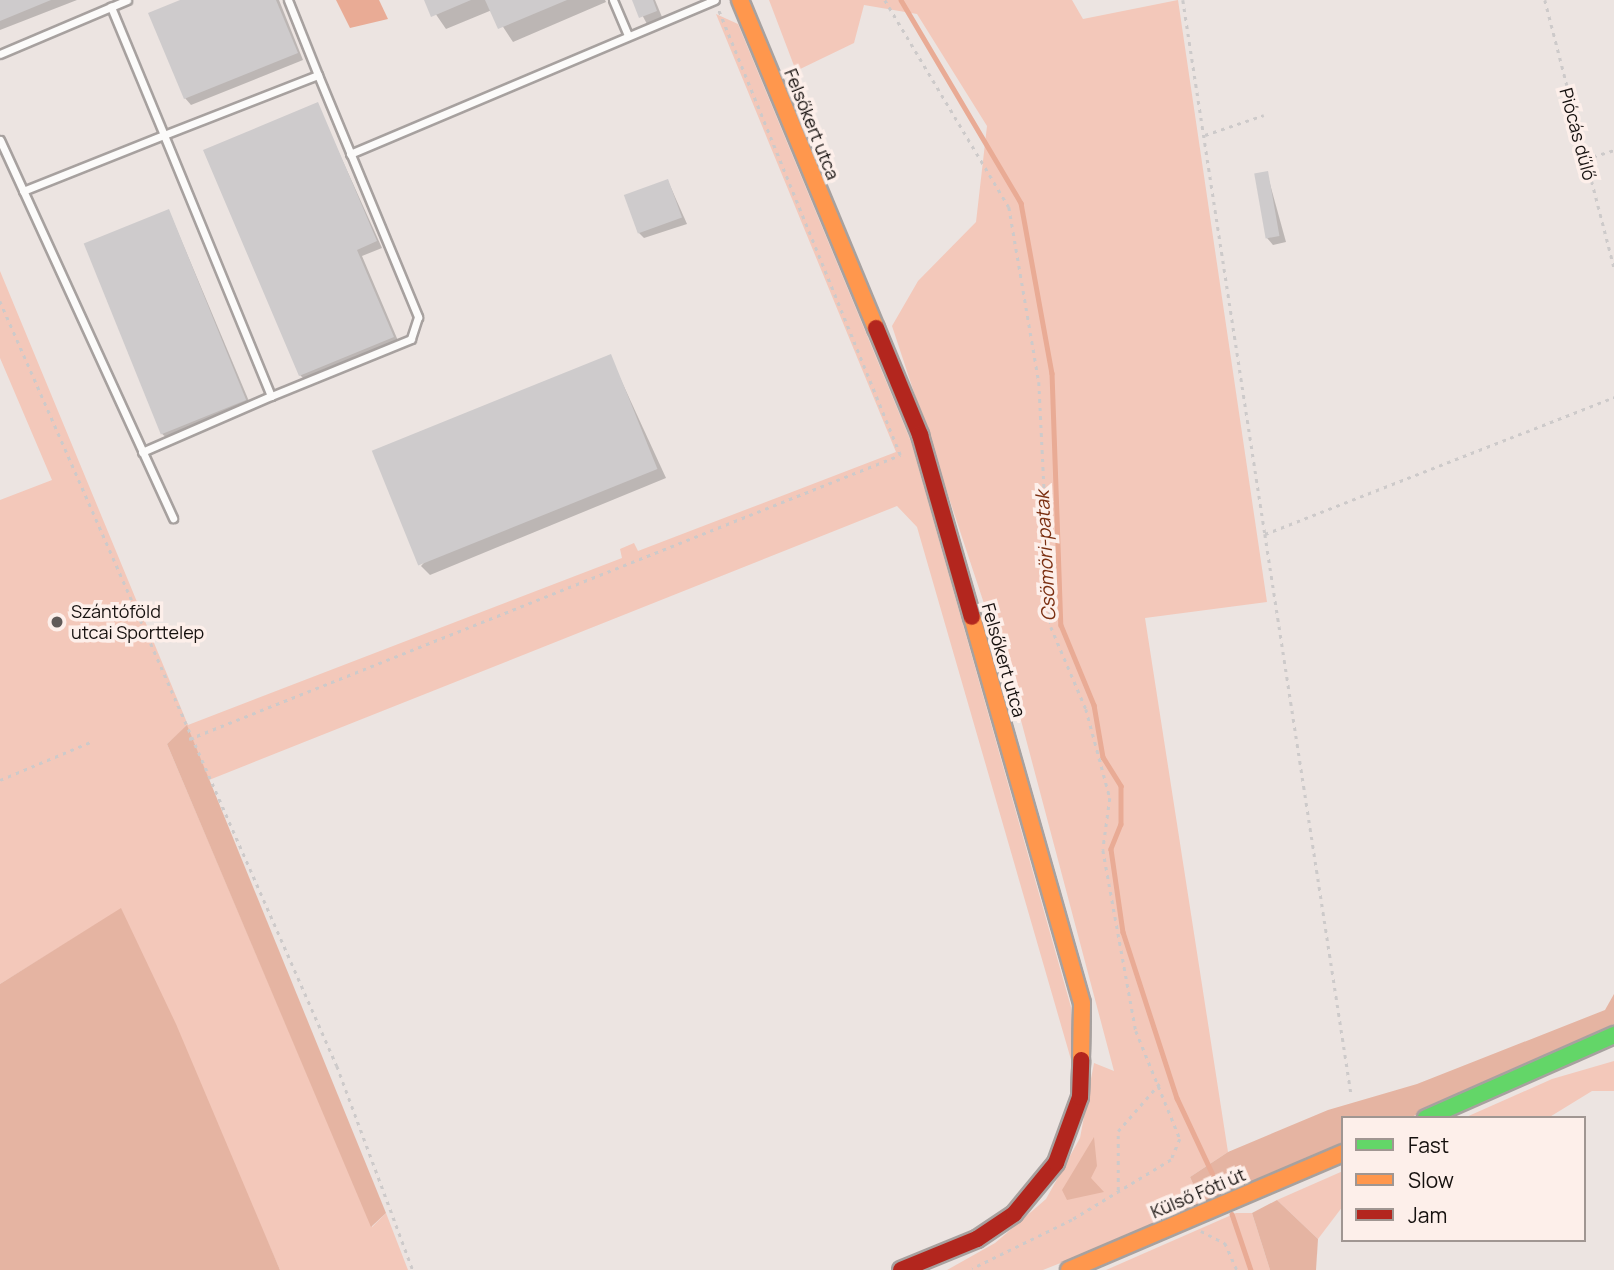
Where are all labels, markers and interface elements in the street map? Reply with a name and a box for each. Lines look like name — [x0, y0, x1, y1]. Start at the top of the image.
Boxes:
street label: Felsőkert utca — [780, 65, 844, 183]
street label: Piócás dűlő — [1555, 85, 1601, 183]
water label: Csömöri-patak — [1031, 490, 1061, 622]
street label: Felsőkert utca — [977, 600, 1031, 720]
place label: Szántóföld utcai Sporttelep — [71, 601, 204, 644]
marker: Szántóföld utcai Sporttelep — [49, 614, 65, 630]
legend — [1341, 1116, 1586, 1242]
text: Fast — [1408, 1131, 1449, 1159]
street label: Külső Fóti út — [1147, 1163, 1249, 1223]
text: Slow — [1408, 1166, 1454, 1194]
text: Jam — [1408, 1201, 1447, 1229]

